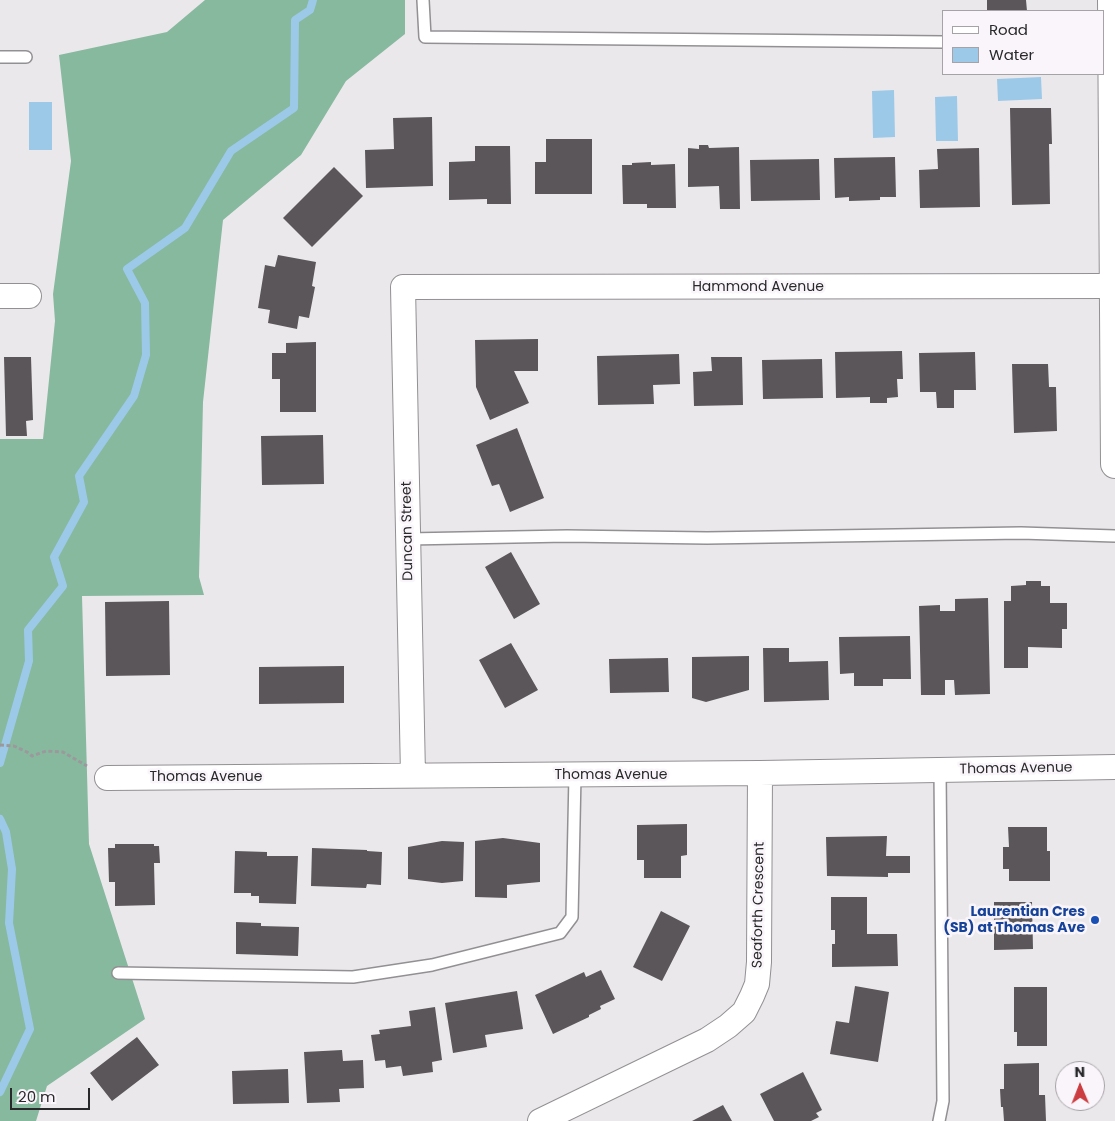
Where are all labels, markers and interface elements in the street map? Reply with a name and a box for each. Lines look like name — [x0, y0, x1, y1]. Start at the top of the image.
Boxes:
legend — [942, 10, 1105, 75]
text: Road — [989, 19, 1028, 40]
text: Water — [989, 44, 1034, 65]
street label: Hammond Avenue — [692, 279, 824, 295]
street label: Duncan Street — [399, 481, 417, 581]
street label: Thomas Avenue — [959, 760, 1073, 778]
street label: Thomas Avenue — [555, 767, 667, 783]
street label: Thomas Avenue — [150, 769, 262, 785]
street label: Seaforth Crescent — [750, 842, 768, 968]
place label: Laurentian Cres (SB) at Thomas Ave — [943, 904, 1085, 936]
marker: Laurentian Cres (SB) at Thomas Ave — [1089, 914, 1101, 926]
north arrow — [1055, 1061, 1105, 1111]
text: N — [1074, 1062, 1085, 1082]
scale bar — [12, 1078, 92, 1110]
text: 20 m — [18, 1086, 56, 1107]

